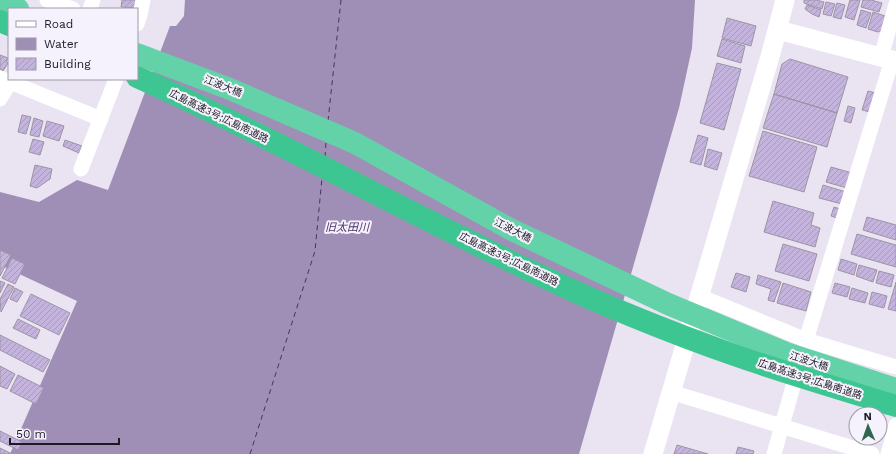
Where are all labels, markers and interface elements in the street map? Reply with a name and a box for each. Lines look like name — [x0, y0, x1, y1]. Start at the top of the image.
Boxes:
legend — [8, 8, 138, 80]
text: Road — [44, 17, 73, 31]
text: Water — [44, 37, 79, 51]
text: Building — [44, 57, 91, 71]
street label: 江波大橋 — [202, 73, 244, 99]
street label: 広島高速3号;広島南道路 — [168, 87, 270, 145]
street label: 江波大橋 — [493, 216, 533, 244]
water label: 旧太田川 — [325, 221, 370, 234]
street label: 広島高速3号;広島南道路 — [458, 230, 560, 288]
street label: 江波大橋 — [788, 350, 830, 372]
street label: 広島高速3号;広島南道路 — [757, 357, 863, 401]
north arrow — [848, 406, 888, 446]
text: N — [863, 410, 872, 423]
scale bar — [10, 420, 119, 446]
text: 50 m — [16, 427, 46, 441]

